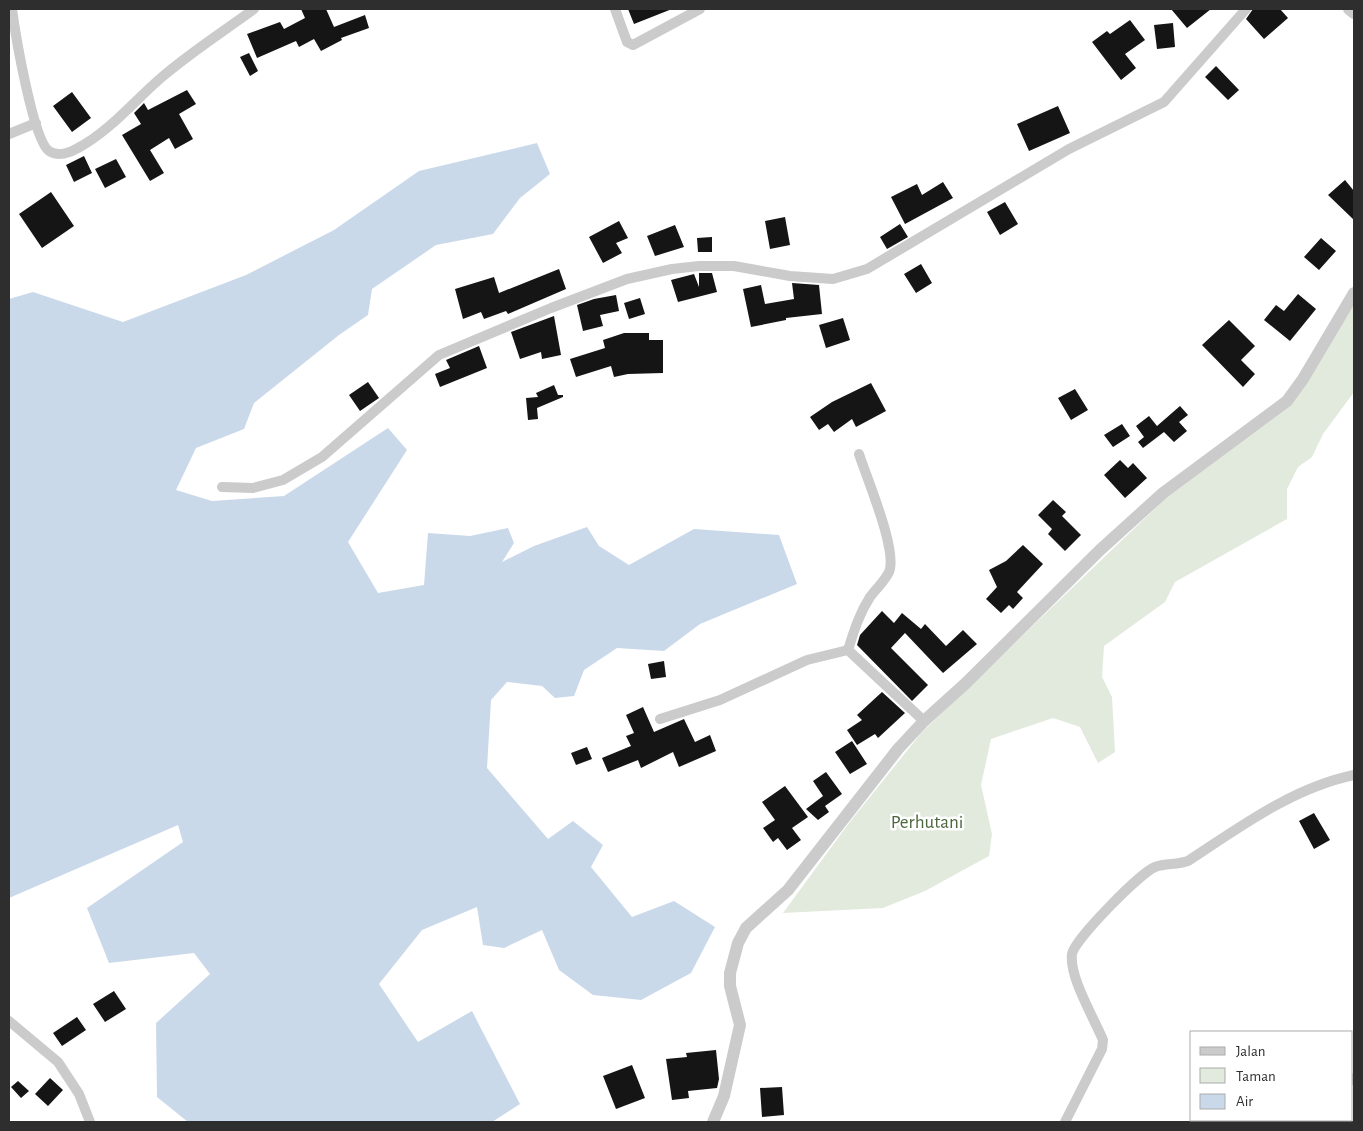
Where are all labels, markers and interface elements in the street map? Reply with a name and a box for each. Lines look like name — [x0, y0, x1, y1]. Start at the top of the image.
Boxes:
park label: Perhutani — [891, 813, 963, 832]
legend — [1190, 1031, 1353, 1121]
text: Jalan — [1236, 1044, 1266, 1059]
text: Taman — [1236, 1069, 1276, 1084]
text: Air — [1236, 1094, 1253, 1109]

